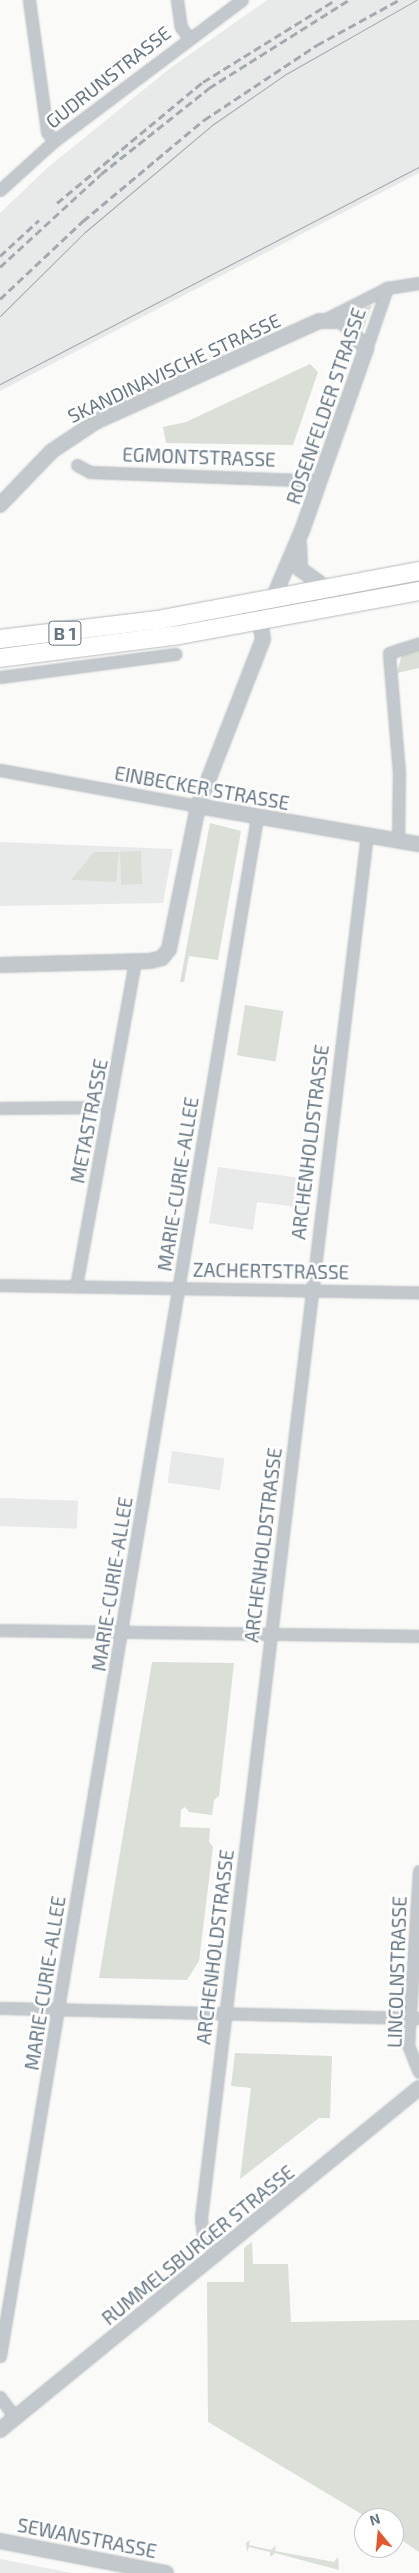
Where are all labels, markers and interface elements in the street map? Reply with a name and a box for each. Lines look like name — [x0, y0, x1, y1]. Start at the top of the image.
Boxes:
street label: GUDRUNSTRASSE — [41, 21, 175, 133]
street label: ROSENFELDER STRASSE — [282, 305, 370, 507]
street label: SKANDINAVISCHE STRASSE — [64, 309, 284, 427]
street label: EGMONTSTRASSE — [122, 443, 276, 471]
road number: B 1 — [48, 618, 82, 648]
street label: EINBECKER STRASSE — [113, 761, 291, 815]
street label: ARCHENHOLDSTRASSE — [287, 1043, 333, 1241]
street label: METASTRASSE — [66, 1057, 112, 1185]
street label: MARIE-CURIE-ALLEE — [153, 1095, 203, 1273]
street label: ZACHERTSTRASSE — [193, 1258, 349, 1284]
street label: ARCHENHOLDSTRASSE — [240, 1446, 286, 1644]
street label: MARIE-CURIE-ALLEE — [87, 1495, 137, 1673]
street label: ARCHENHOLDSTRASSE — [192, 1848, 238, 2046]
street label: MARIE-CURIE-ALLEE — [20, 1894, 70, 2072]
street label: LINCOLNSTRASSE — [383, 1896, 411, 2048]
street label: RUMMELSBURGER STRASSE — [97, 2160, 299, 2330]
north arrow — [354, 2508, 404, 2558]
text: N — [367, 2510, 382, 2529]
street label: SEWANSTRASSE — [15, 2513, 159, 2563]

